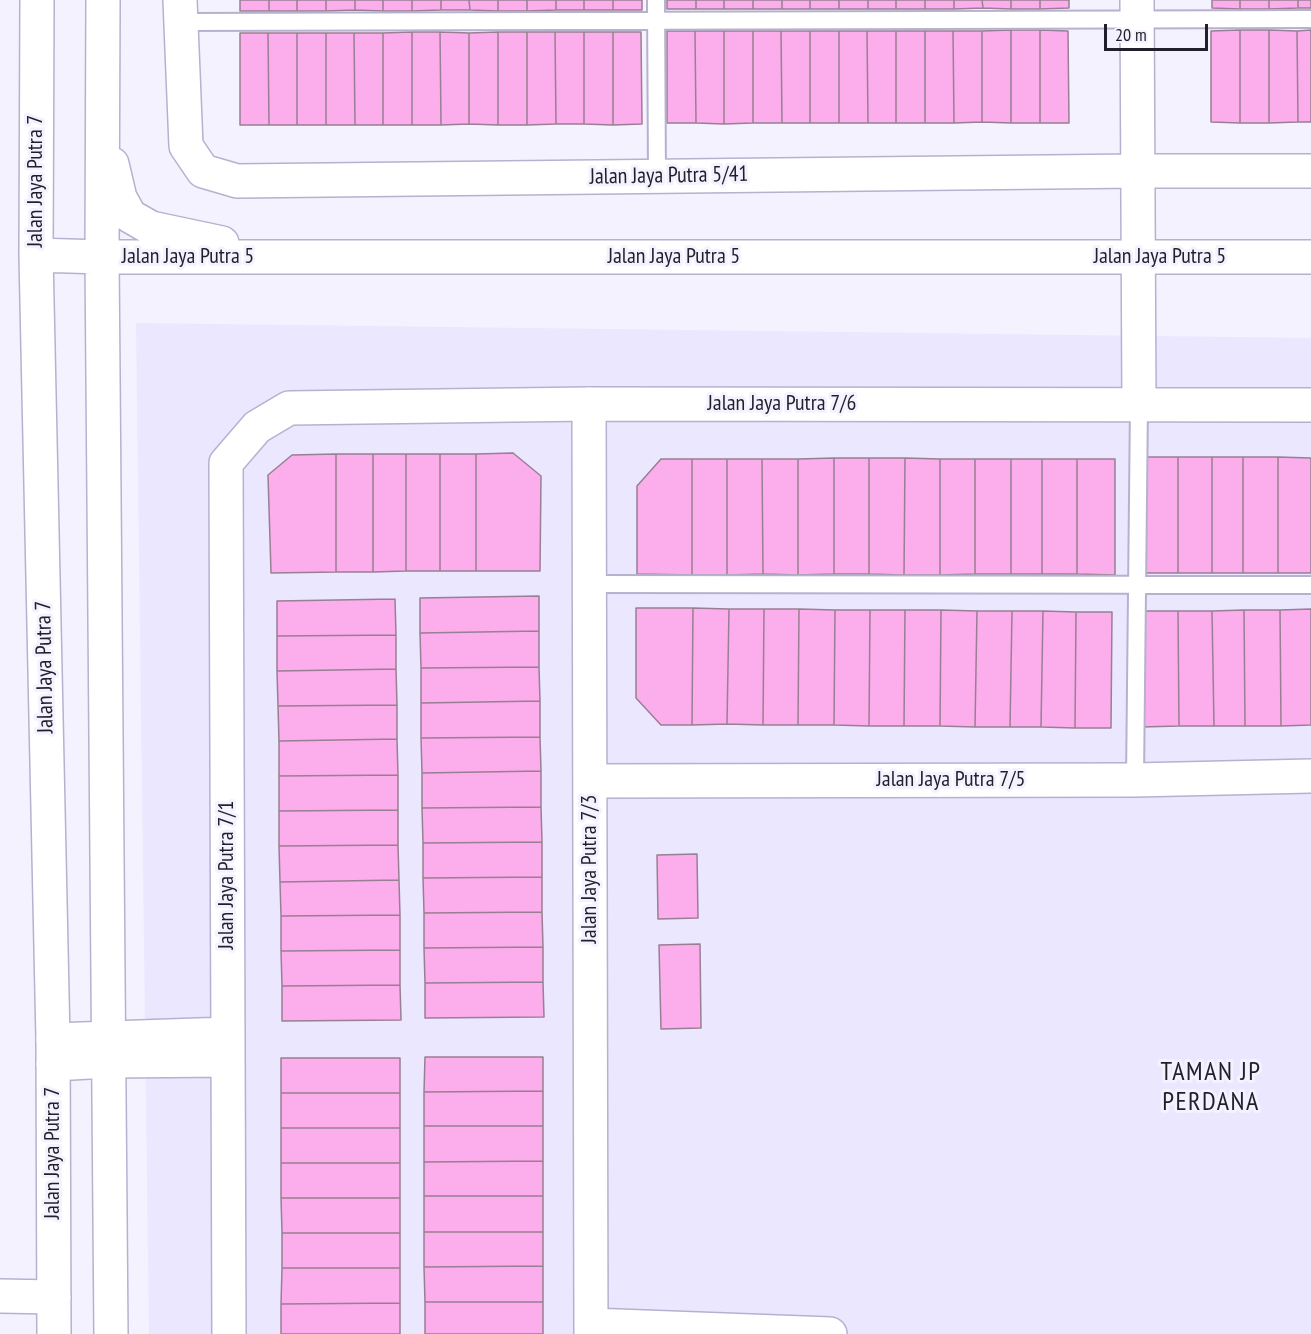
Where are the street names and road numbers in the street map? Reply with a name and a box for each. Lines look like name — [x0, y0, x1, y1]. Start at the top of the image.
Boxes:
street label: Jalan Jaya Putra 7 — [23, 115, 49, 247]
street label: Jalan Jaya Putra 5/41 — [589, 161, 749, 191]
street label: Jalan Jaya Putra 5 — [122, 244, 254, 270]
street label: Jalan Jaya Putra 5 — [608, 244, 740, 270]
street label: Jalan Jaya Putra 5 — [1094, 244, 1226, 270]
street label: Jalan Jaya Putra 7/6 — [708, 391, 856, 417]
street label: Jalan Jaya Putra 7 — [31, 601, 59, 733]
street label: Jalan Jaya Putra 7/5 — [877, 767, 1025, 793]
street label: Jalan Jaya Putra 7/3 — [577, 795, 603, 943]
street label: Jalan Jaya Putra 7/1 — [214, 801, 240, 949]
street label: Jalan Jaya Putra 7 — [40, 1087, 66, 1219]

